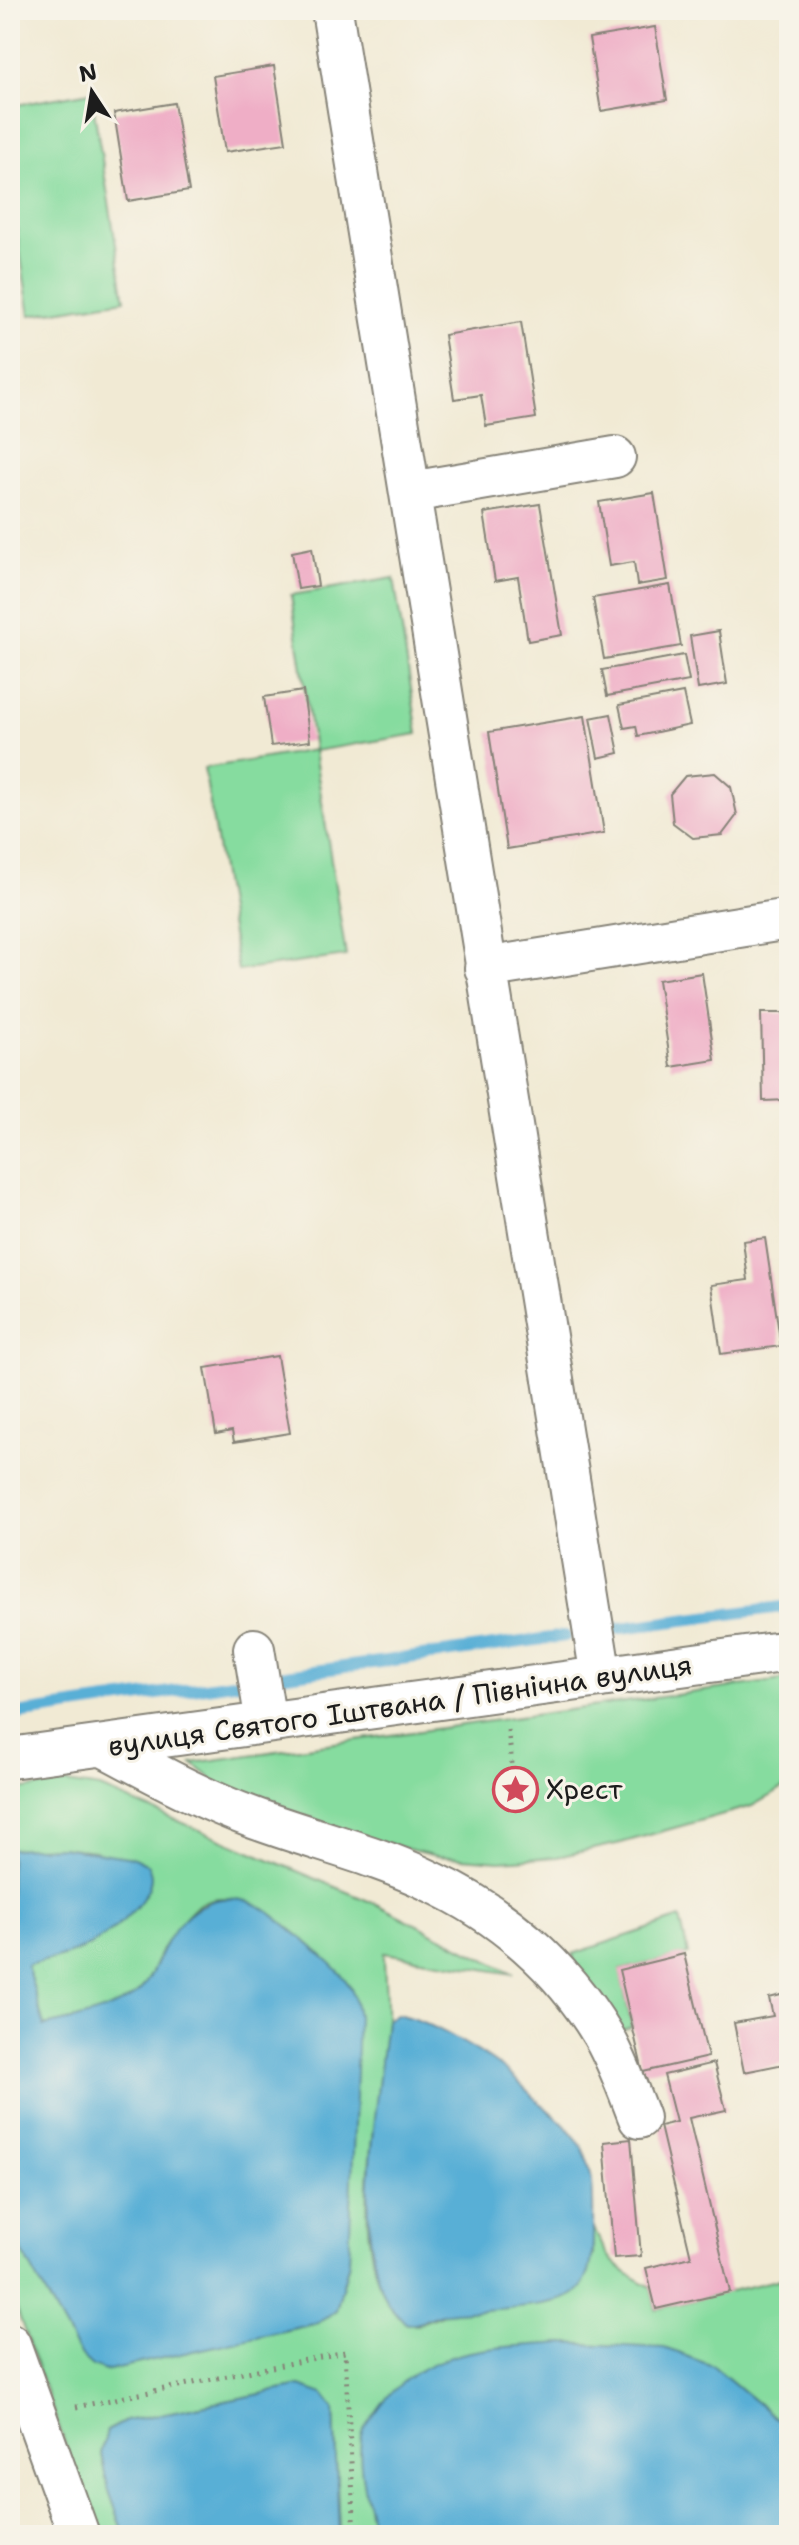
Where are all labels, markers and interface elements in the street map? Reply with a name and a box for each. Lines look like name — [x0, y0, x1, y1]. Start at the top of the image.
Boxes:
north arrow — [52, 52, 132, 132]
text: N — [76, 57, 99, 89]
street label: вулиця Святого Іштвана / Північна вулиця — [105, 1645, 695, 1765]
place icon: Хрест — [491, 1765, 539, 1813]
place label: Хрест — [546, 1770, 623, 1808]

